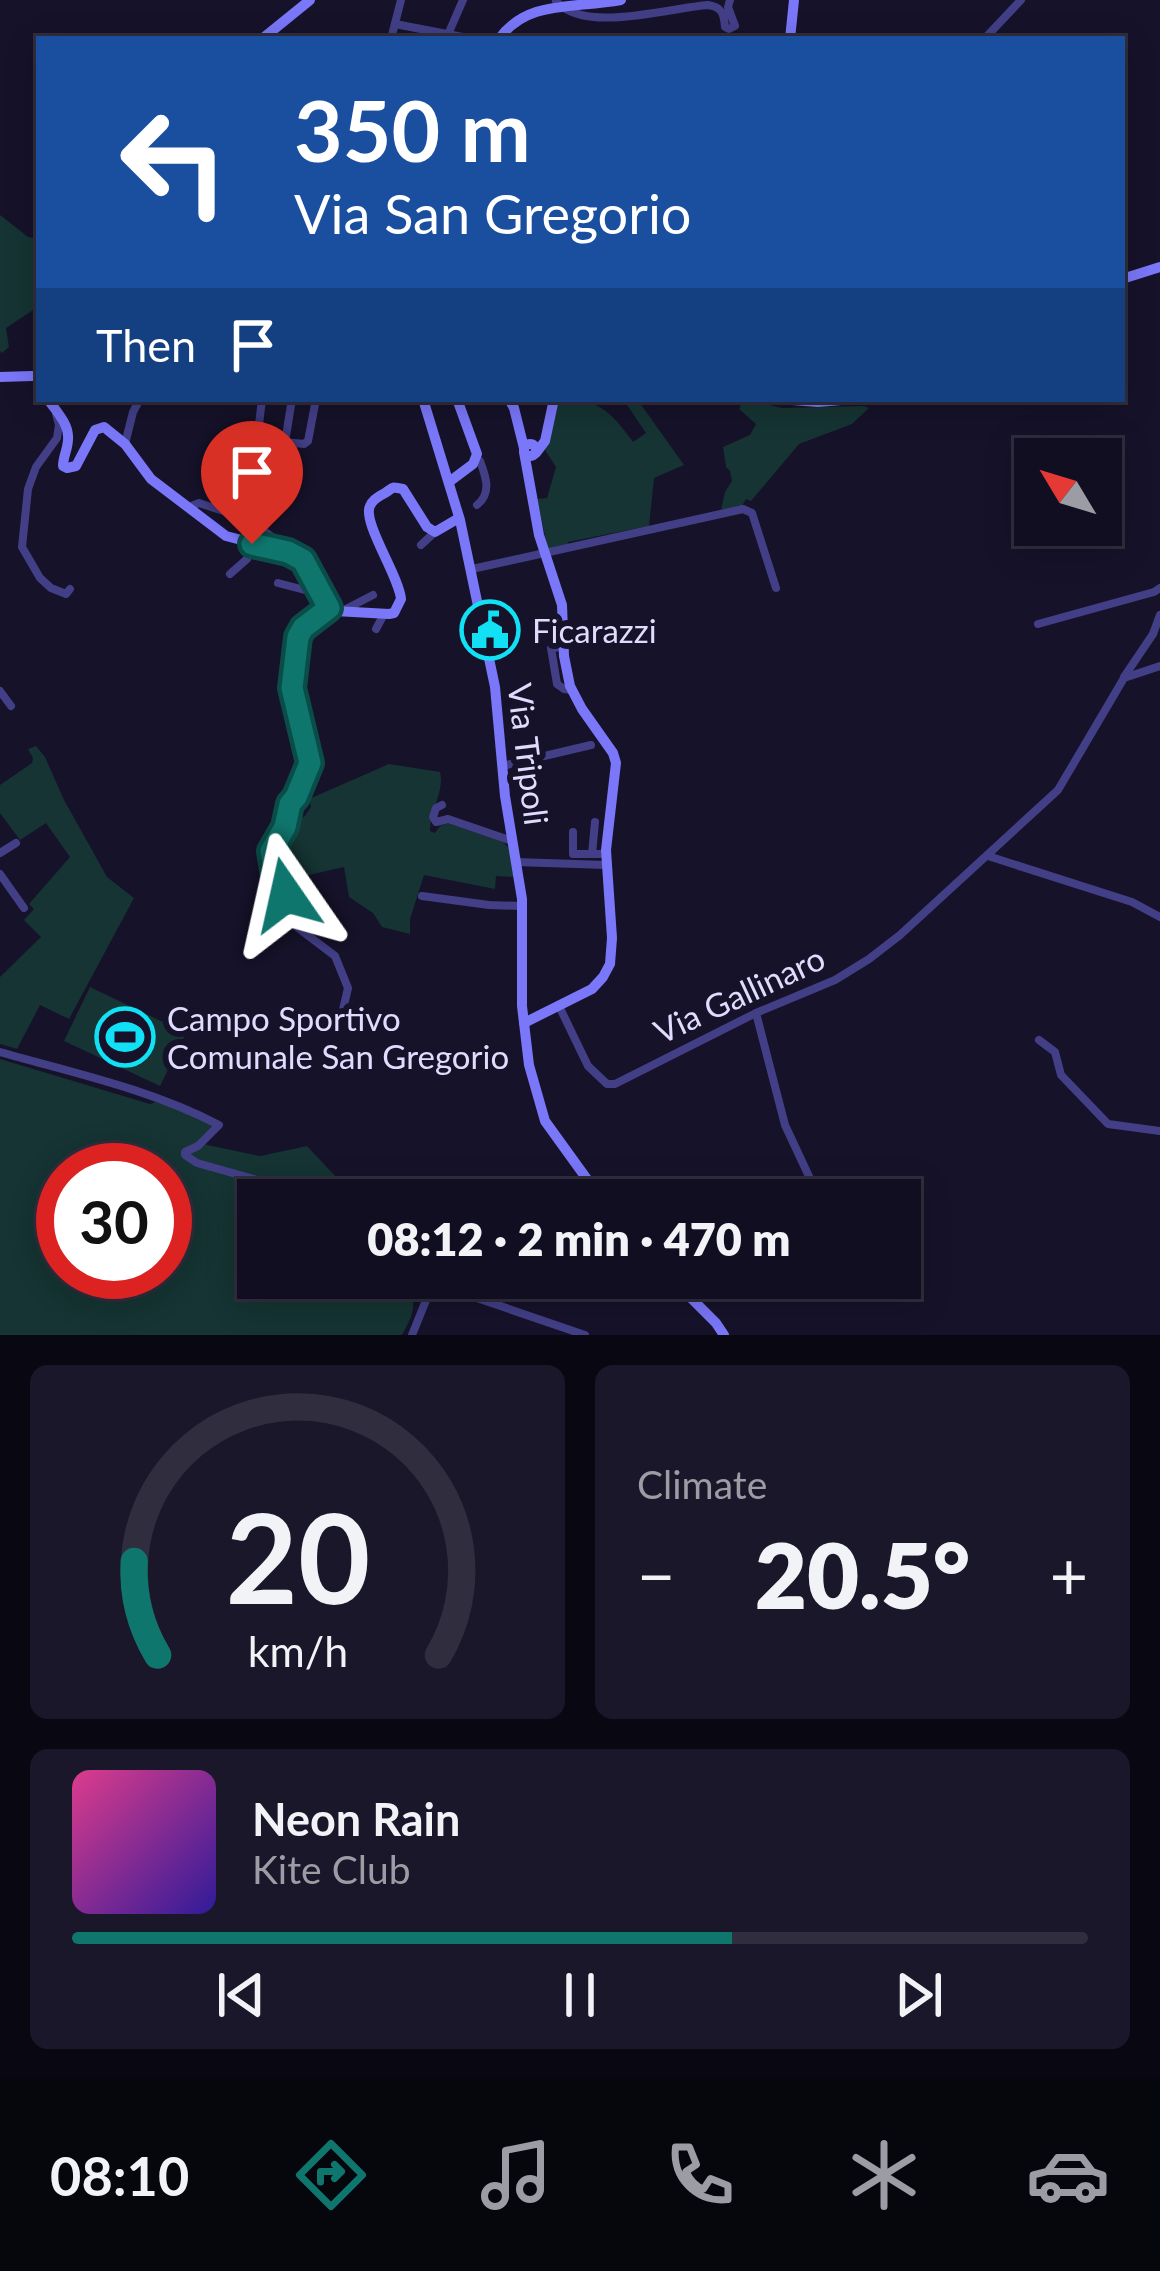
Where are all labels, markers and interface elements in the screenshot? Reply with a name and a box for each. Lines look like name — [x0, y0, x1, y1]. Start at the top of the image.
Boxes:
text: 350 m — [294, 79, 531, 180]
icon: left — [96, 84, 252, 240]
text: Via San Gregorio — [294, 181, 691, 246]
icon: arrive — [220, 312, 286, 378]
text: Then — [96, 318, 196, 372]
pin — [201, 421, 303, 544]
north arrow — [1014, 438, 1122, 546]
map controls — [1014, 438, 1122, 546]
icon: arrive — [219, 439, 285, 505]
public building icon: Ficarazzi — [459, 599, 521, 661]
place label: Ficarazzi — [532, 610, 657, 650]
street label: Via Tripoli — [500, 681, 558, 827]
position arrow — [223, 832, 349, 958]
street label: Via Gallinaro — [647, 937, 831, 1051]
place label: Campo Sportivo Comunale San Gregorio — [167, 998, 509, 1076]
sports icon: Campo Sportivo Comunale San Gregorio — [94, 1006, 156, 1068]
speed limit sign: 30 — [36, 1143, 192, 1299]
text: 08:12 · 2 min · 470 m — [367, 1212, 791, 1266]
text: Climate — [637, 1461, 767, 1507]
text: 20 — [225, 1481, 370, 1631]
text: 20.5° — [755, 1520, 970, 1628]
text: − — [637, 1535, 675, 1614]
text: + — [1050, 1535, 1088, 1614]
text: km/h — [247, 1625, 348, 1676]
text: Neon Rain — [252, 1792, 460, 1846]
text: Kite Club — [252, 1846, 411, 1892]
icon: previous — [208, 1962, 274, 2028]
icon: pause — [547, 1962, 613, 2028]
icon: next — [886, 1962, 952, 2028]
icon: directions — [289, 2133, 373, 2217]
icon: music — [474, 2133, 558, 2217]
icon: phone — [658, 2133, 742, 2217]
icon: climate — [842, 2133, 926, 2217]
icon: car — [1026, 2133, 1110, 2217]
text: 08:10 — [50, 2143, 189, 2208]

